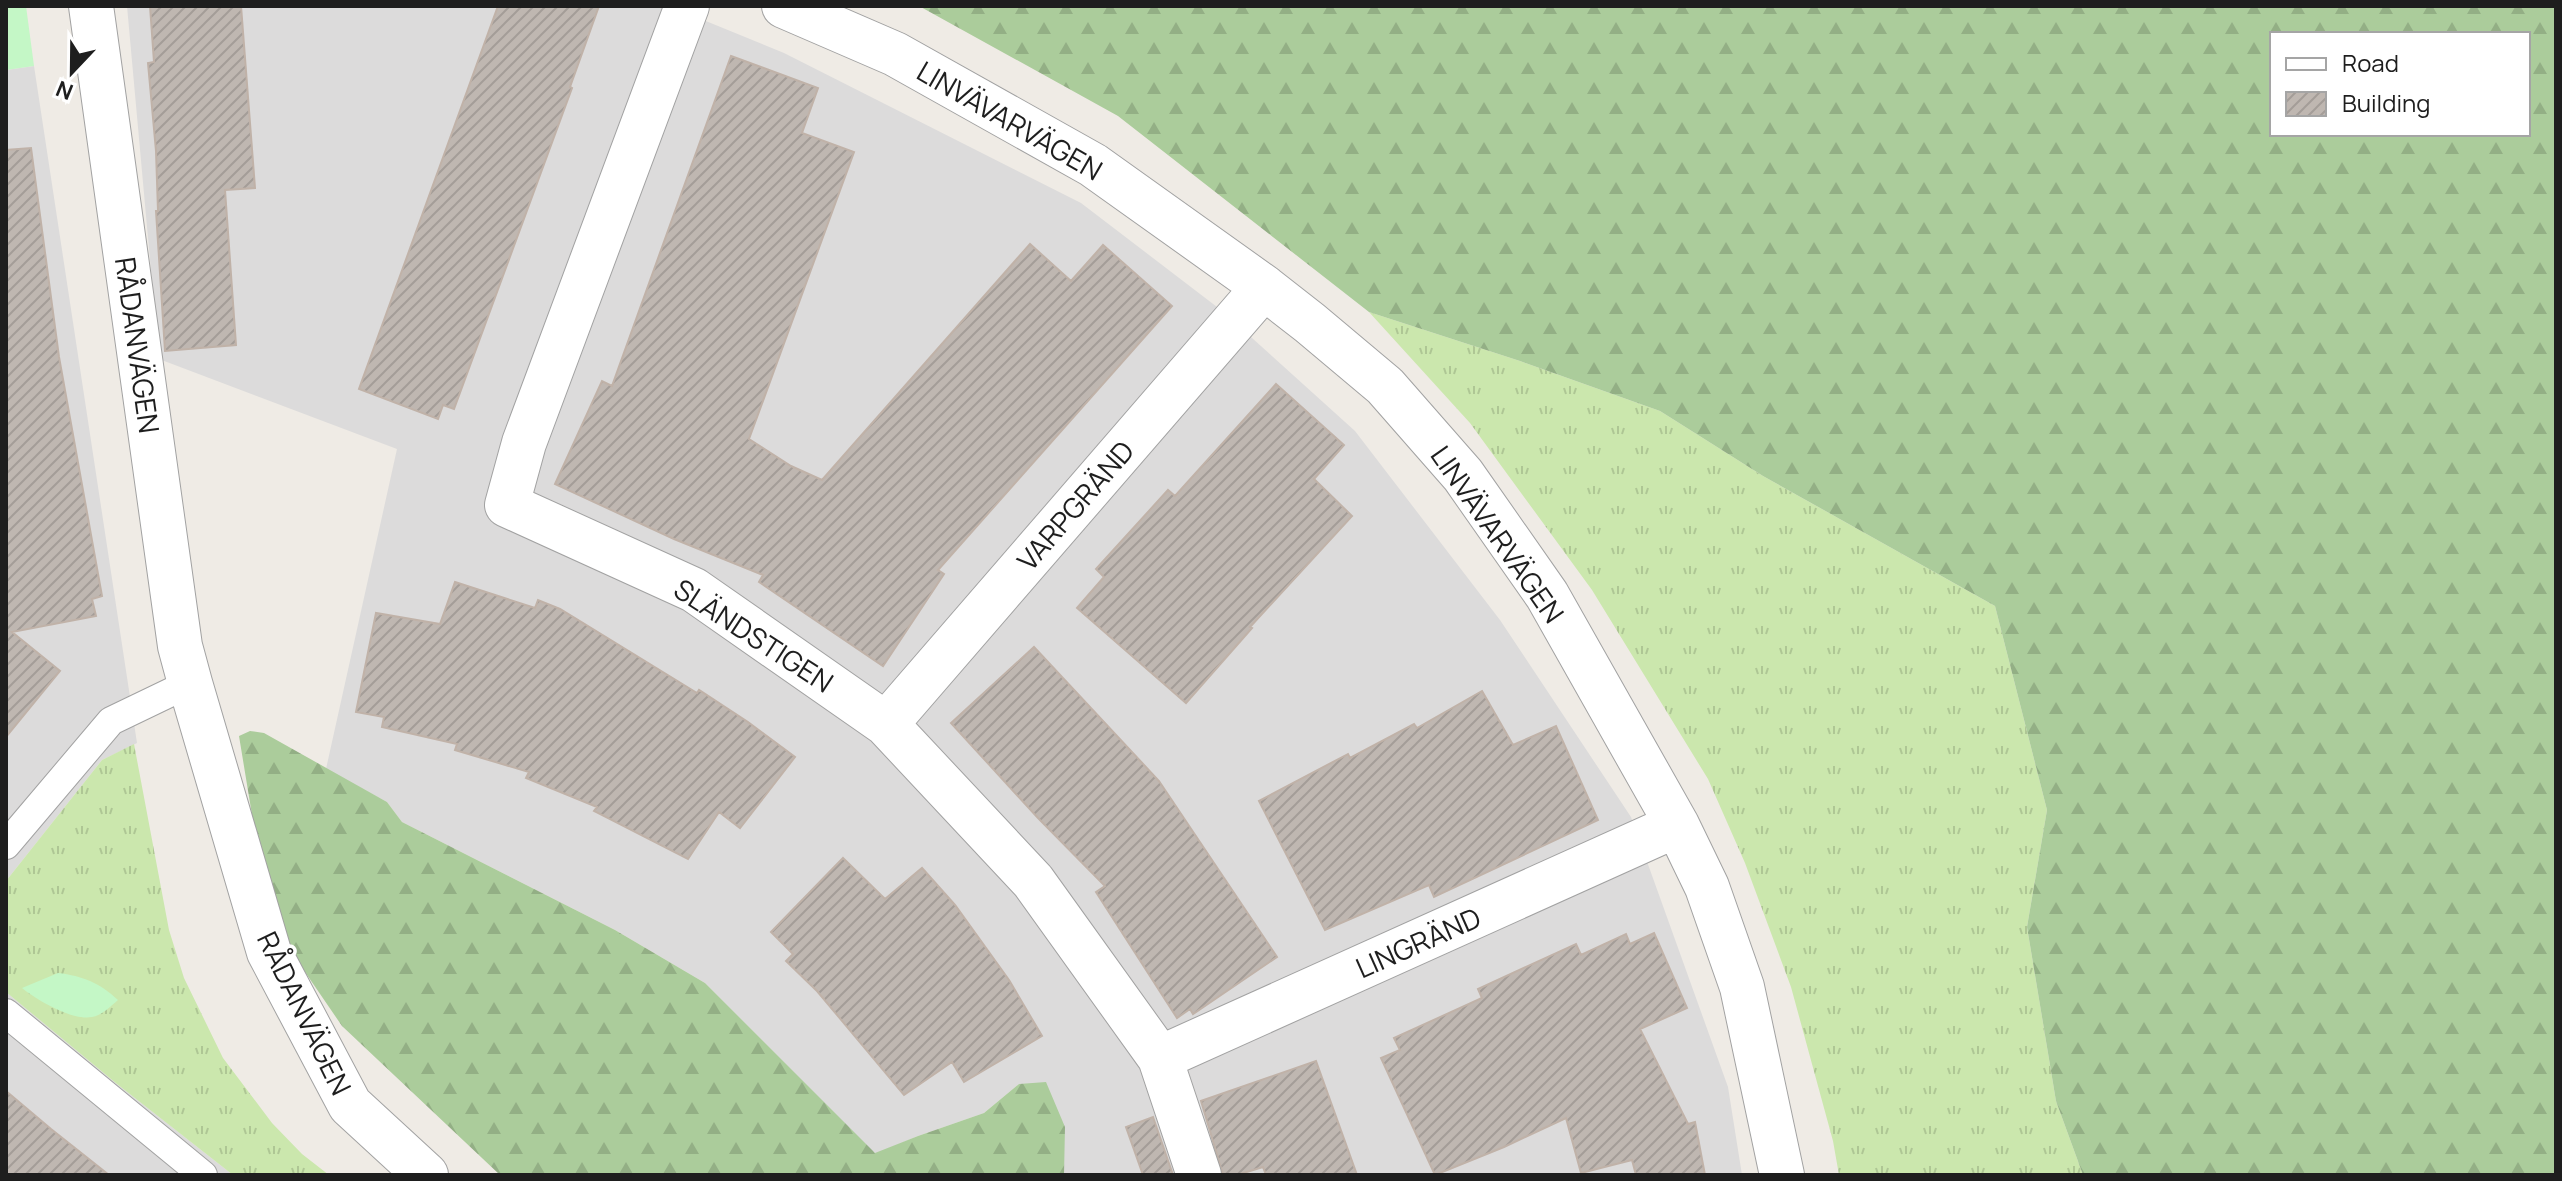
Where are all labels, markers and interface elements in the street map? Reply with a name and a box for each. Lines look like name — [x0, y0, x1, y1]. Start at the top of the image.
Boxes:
north arrow — [32, 32, 112, 112]
legend — [2270, 32, 2530, 136]
text: Road — [2342, 46, 2399, 79]
street label: LINVÄVARVÄGEN — [910, 52, 1110, 188]
text: N — [52, 74, 77, 107]
text: Building — [2342, 86, 2430, 119]
street label: RÅDANVÄGEN — [107, 254, 169, 436]
street label: VARPGRÄND — [1008, 432, 1142, 578]
street label: LINVÄVARVÄGEN — [1423, 438, 1573, 630]
street label: SLÄNDSTIGEN — [667, 569, 841, 701]
street label: LINGRÄND — [1349, 898, 1487, 986]
street label: RÅDANVÄGEN — [249, 925, 361, 1101]

